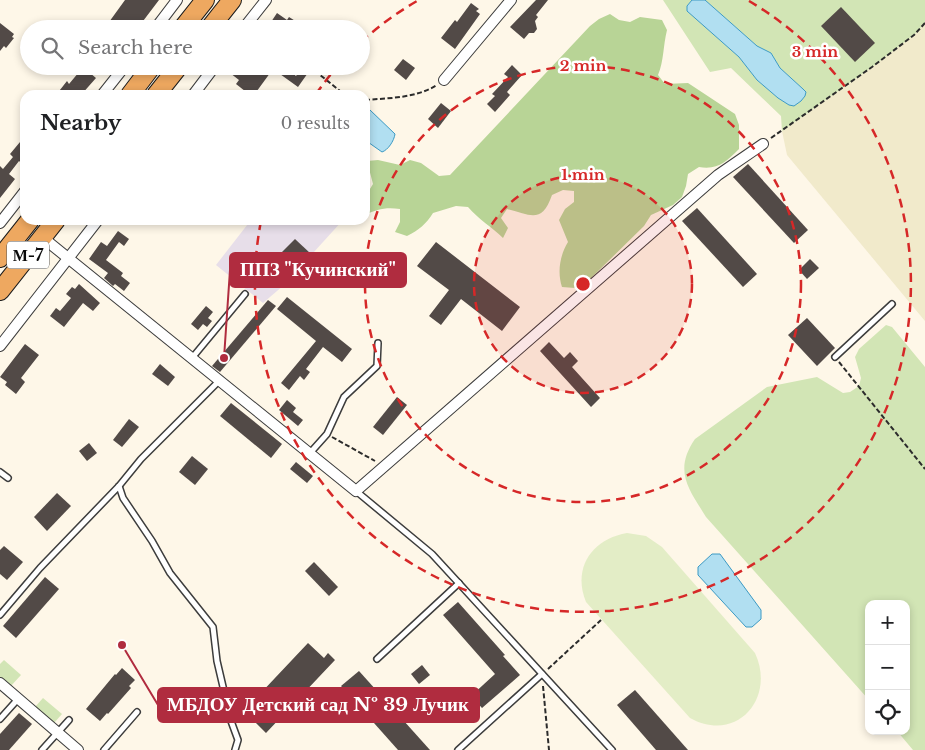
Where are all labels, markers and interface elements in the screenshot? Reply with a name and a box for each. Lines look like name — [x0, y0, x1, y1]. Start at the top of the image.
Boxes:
search box — [20, 20, 370, 75]
icon: search — [38, 34, 66, 62]
text: Search here — [78, 36, 193, 59]
text: 3 min — [792, 42, 838, 61]
text: 2 min — [560, 56, 606, 75]
text: Nearby — [40, 110, 121, 136]
text: 0 results — [281, 113, 350, 133]
text: 1 min — [561, 165, 605, 184]
road number: М-7 — [7, 242, 49, 268]
callout: ППЗ "Кучинский" — [230, 253, 406, 287]
text: ППЗ "Кучинский" — [240, 258, 396, 281]
centre of rings — [574, 275, 592, 293]
map controls — [865, 600, 910, 735]
button: + — [865, 600, 910, 645]
button: − — [865, 645, 910, 690]
callout: МБДОУ Детский сад № 39 Лучик — [158, 688, 479, 722]
button: locate — [865, 690, 910, 735]
text: МБДОУ Детский сад № 39 Лучик — [167, 693, 469, 716]

